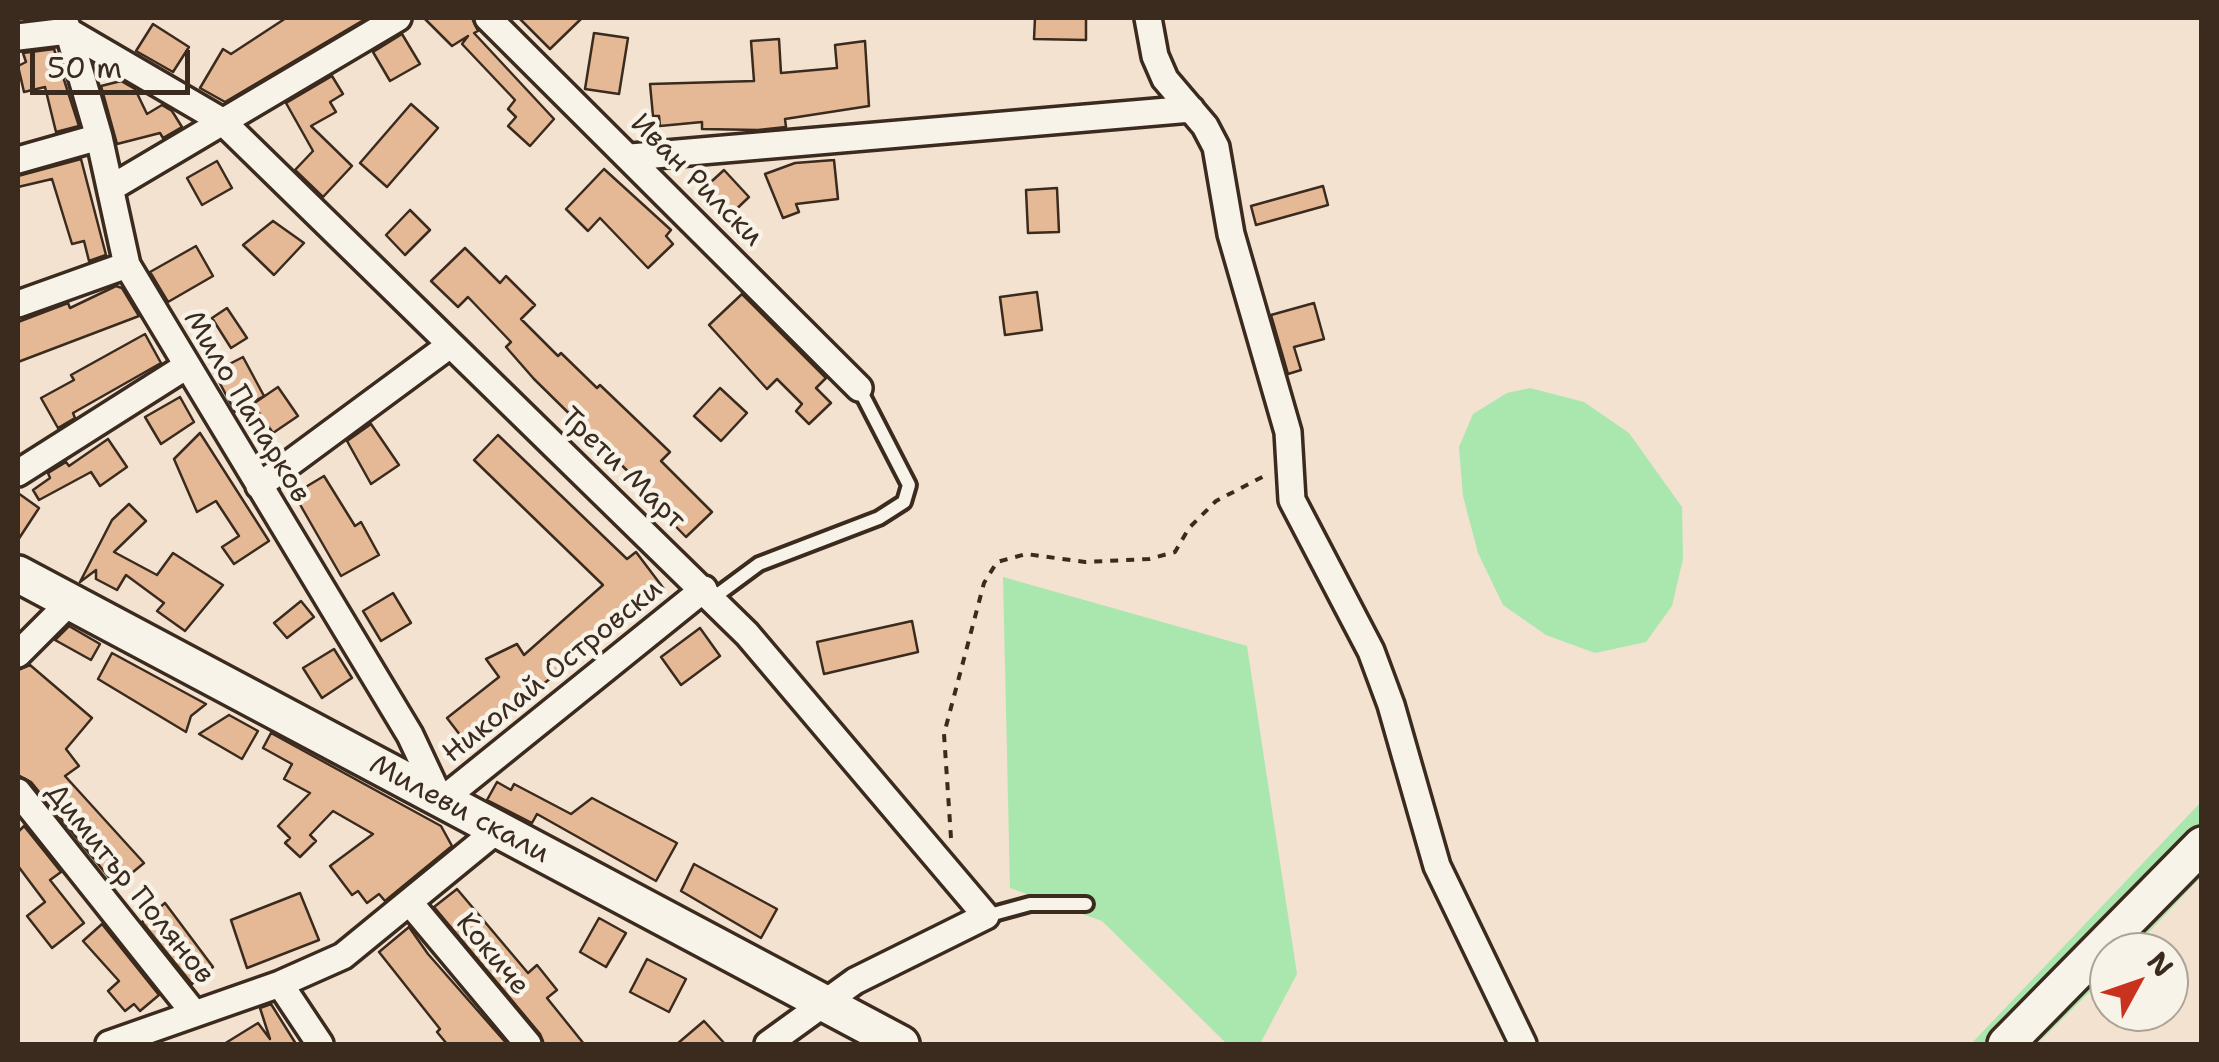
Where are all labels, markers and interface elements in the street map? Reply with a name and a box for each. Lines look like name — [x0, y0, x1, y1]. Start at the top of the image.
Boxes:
scale bar — [35, 30, 195, 92]
text: 50 m — [47, 47, 122, 88]
street label: Иван Рилски — [623, 108, 769, 254]
street label: Мило Папарков — [175, 305, 317, 509]
street label: Трети Март — [553, 401, 691, 537]
street label: Николай Островски — [437, 573, 669, 771]
street label: Милеви скали — [363, 748, 555, 872]
street label: Димитър Полянов — [38, 777, 220, 991]
street label: Кокиче — [448, 907, 536, 1003]
north arrow — [2089, 932, 2189, 1032]
text: N — [2139, 943, 2182, 985]

